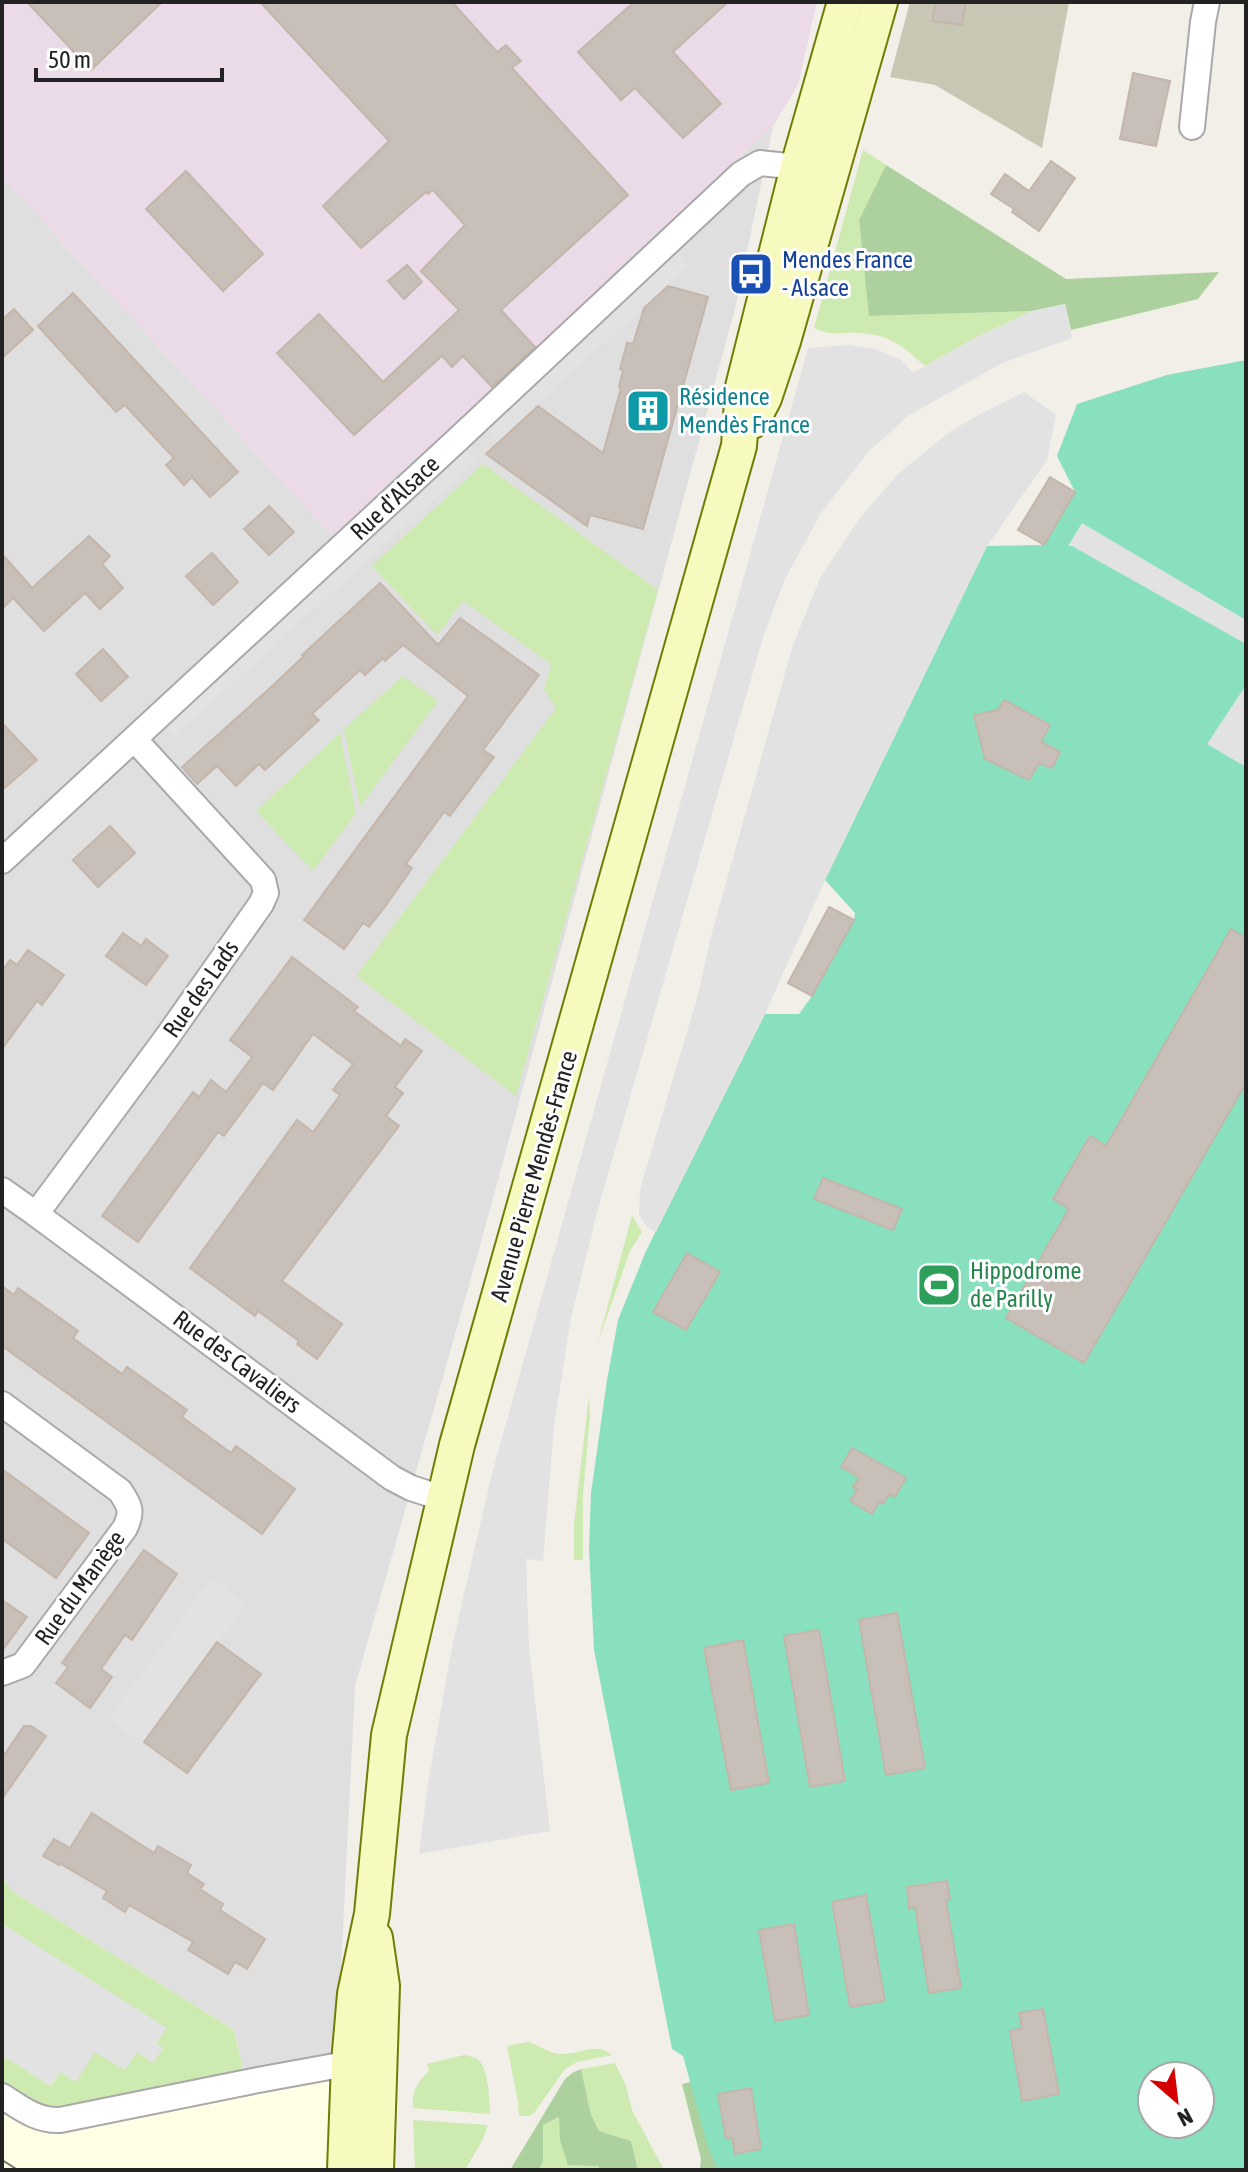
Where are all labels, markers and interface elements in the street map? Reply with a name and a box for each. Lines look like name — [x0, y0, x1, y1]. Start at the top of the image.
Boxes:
scale bar — [36, 32, 222, 82]
text: 50 m — [48, 46, 91, 73]
place label: Mendes France - Alsace — [782, 246, 913, 301]
bus stop icon: Mendes France - Alsace — [727, 250, 775, 298]
place label: Résidence Mendès France — [679, 383, 810, 438]
building icon: Résidence Mendès France — [624, 387, 672, 435]
street label: Rue d'Alsace — [345, 450, 444, 545]
street label: Rue des Lads — [157, 935, 244, 1042]
street label: Avenue Pierre Mendès-France — [485, 1047, 582, 1304]
place label: Hippodrome de Parilly — [970, 1257, 1081, 1312]
sports icon: Hippodrome de Parilly — [915, 1261, 963, 1309]
street label: Rue des Cavaliers — [168, 1305, 306, 1418]
street label: Rue du Manège — [29, 1525, 130, 1650]
north arrow — [1136, 2060, 1216, 2140]
text: N — [1174, 2103, 1197, 2132]

